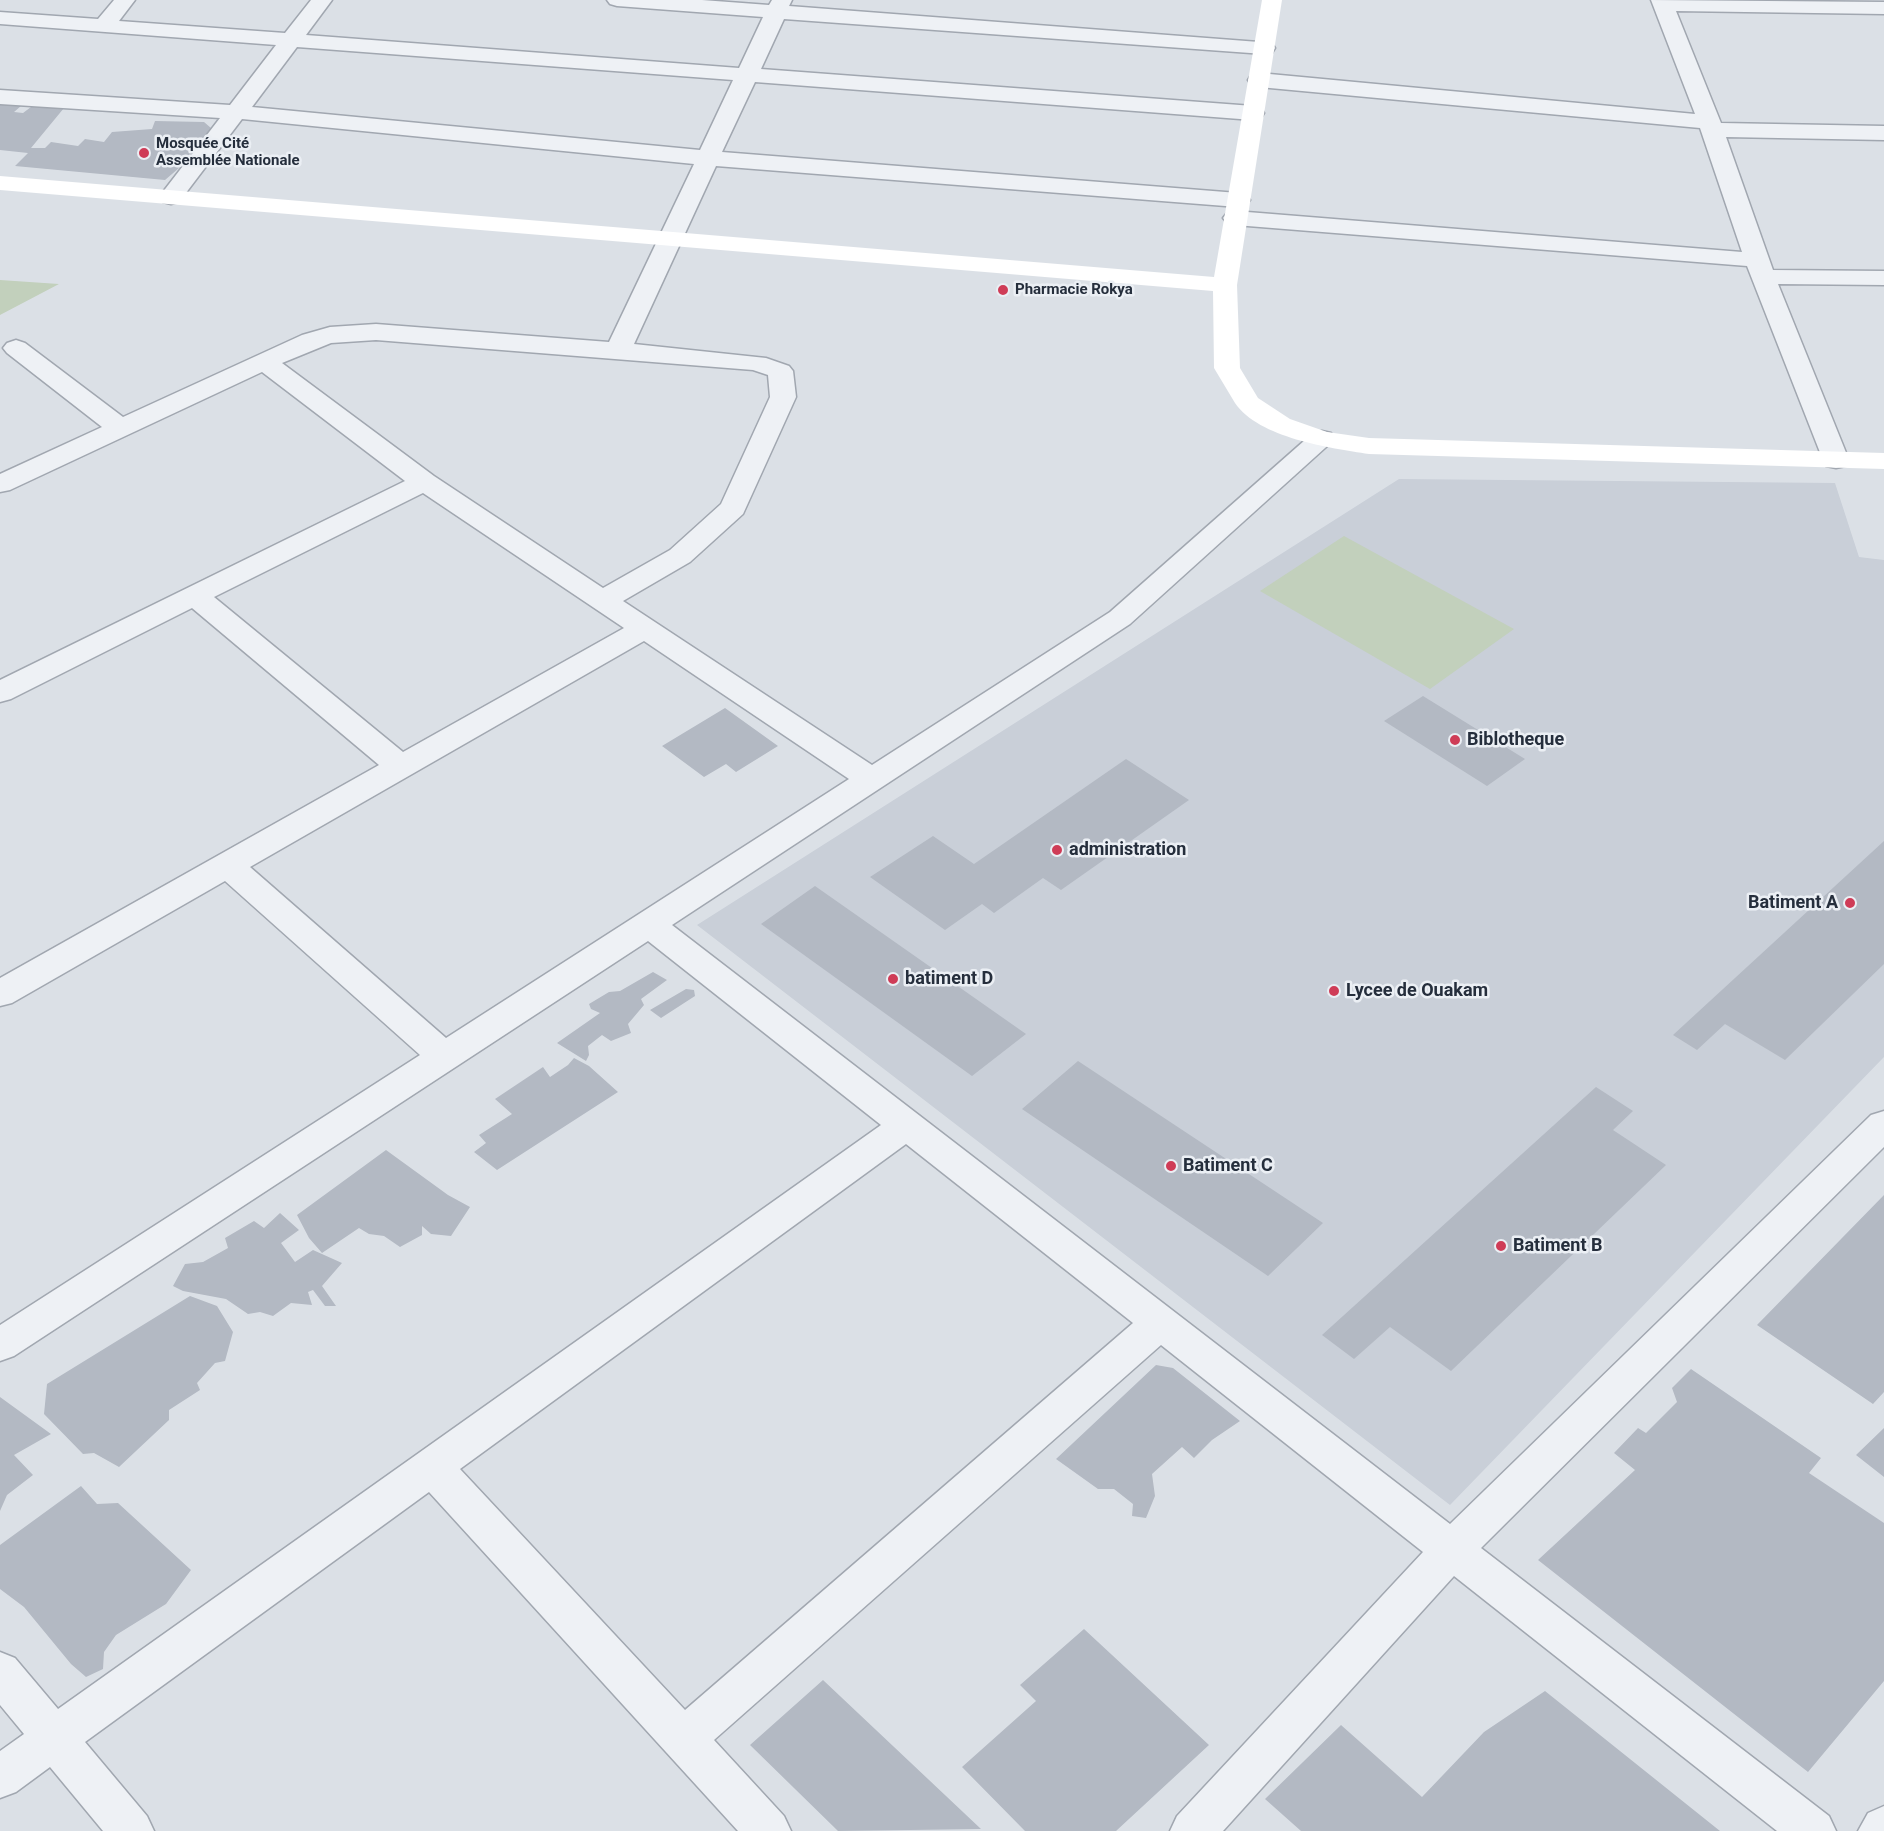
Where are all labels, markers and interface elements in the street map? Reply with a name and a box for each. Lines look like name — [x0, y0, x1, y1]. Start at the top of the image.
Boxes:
place label: Mosquée Cité Assemblée Nationale — [156, 135, 300, 170]
marker: Mosquée Cité Assemblée Nationale — [137, 146, 151, 160]
place label: Pharmacie Rokya — [1015, 281, 1133, 299]
marker: Pharmacie Rokya — [996, 283, 1010, 297]
place label: Biblotheque — [1467, 729, 1564, 751]
marker: Biblotheque — [1448, 733, 1462, 747]
place label: administration — [1069, 839, 1186, 861]
marker: administration — [1050, 843, 1064, 857]
place label: Batiment A — [1748, 892, 1838, 914]
marker: Batiment A — [1843, 896, 1857, 910]
place label: batiment D — [905, 968, 993, 990]
marker: batiment D — [886, 972, 900, 986]
place label: Lycee de Ouakam — [1346, 980, 1488, 1002]
marker: Lycee de Ouakam — [1327, 984, 1341, 998]
place label: Batiment C — [1183, 1155, 1273, 1177]
marker: Batiment C — [1164, 1159, 1178, 1173]
place label: Batiment B — [1513, 1235, 1602, 1257]
marker: Batiment B — [1494, 1239, 1508, 1253]

